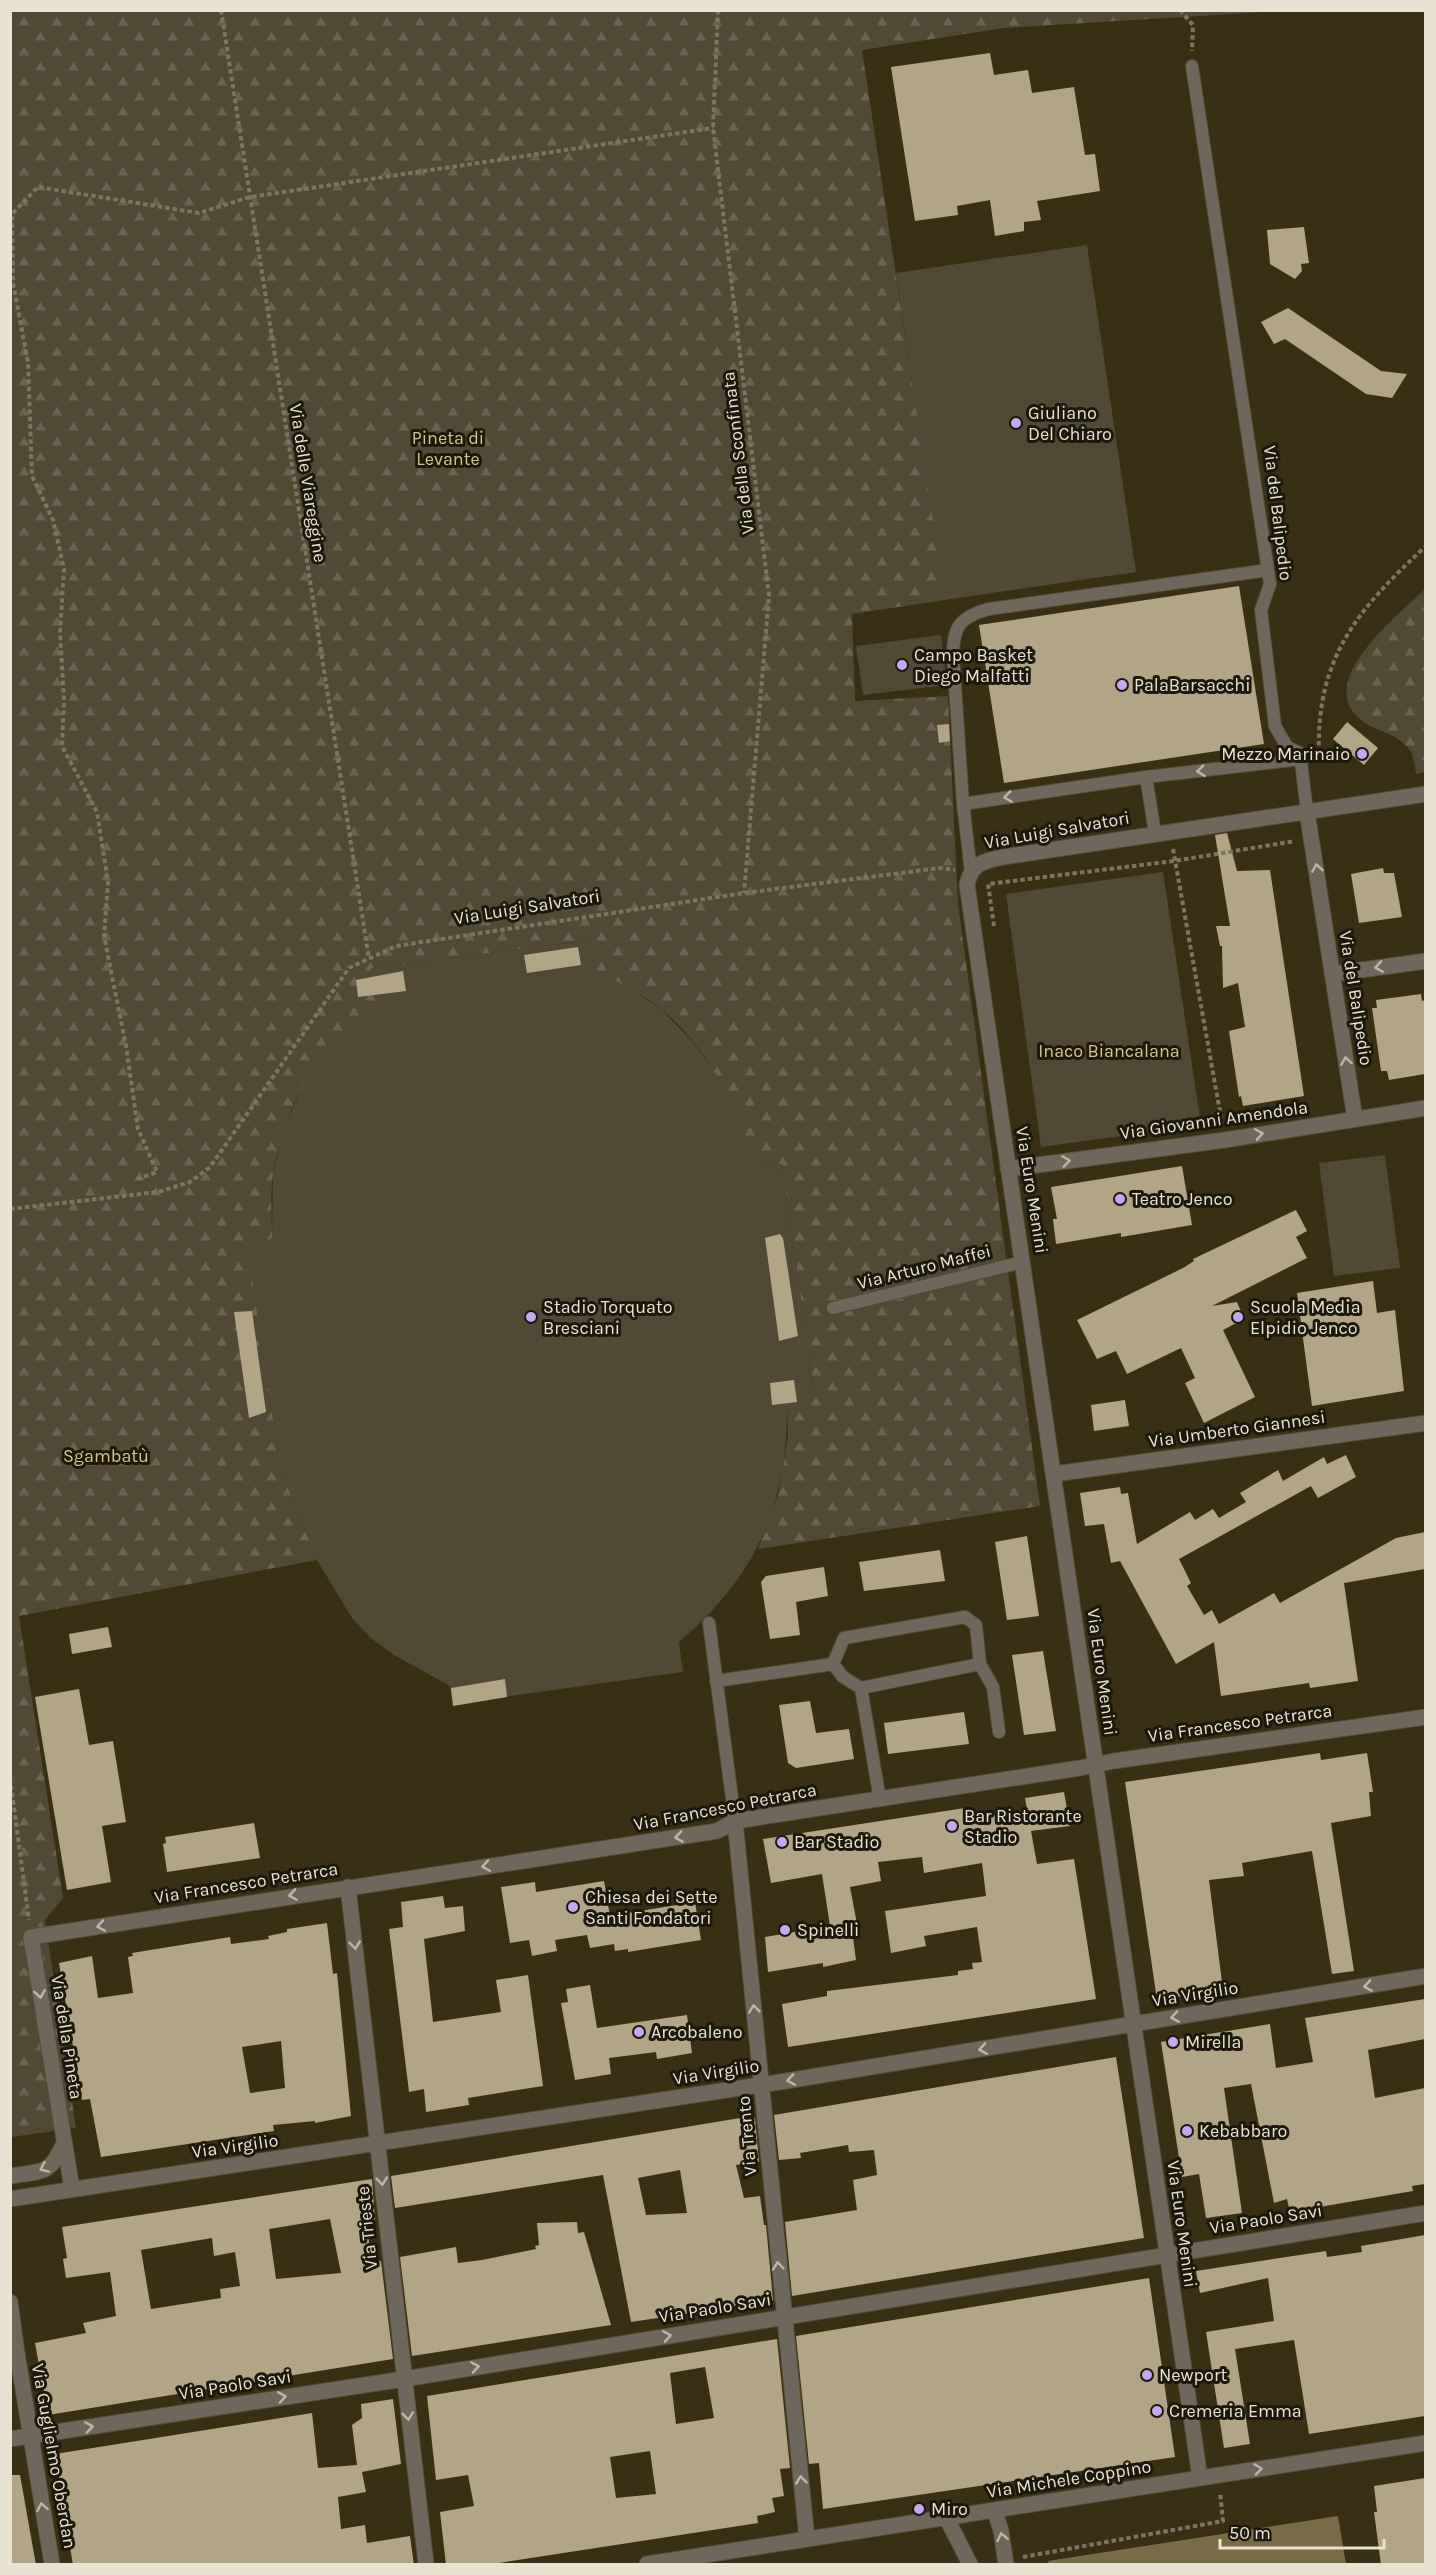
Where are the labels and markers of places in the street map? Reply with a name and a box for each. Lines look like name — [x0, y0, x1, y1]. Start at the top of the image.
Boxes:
place label: Giuliano Del Chiaro — [1028, 402, 1112, 445]
marker: Giuliano Del Chiaro — [1009, 416, 1023, 430]
place label: Campo Basket Diego Malfatti — [914, 644, 1033, 687]
marker: Campo Basket Diego Malfatti — [895, 658, 909, 672]
place label: PalaBarsacchi — [1134, 674, 1251, 696]
marker: PalaBarsacchi — [1115, 678, 1129, 692]
place label: Mezzo Marinaio — [1221, 743, 1350, 765]
marker: Mezzo Marinaio — [1355, 747, 1369, 761]
place label: Teatro Jenco — [1132, 1188, 1233, 1210]
marker: Teatro Jenco — [1113, 1192, 1127, 1206]
place label: Stadio Torquato Bresciani — [543, 1296, 673, 1339]
place label: Scuola Media Elpidio Jenco — [1250, 1296, 1361, 1339]
marker: Stadio Torquato Bresciani — [524, 1310, 538, 1324]
marker: Scuola Media Elpidio Jenco — [1231, 1310, 1245, 1324]
place label: Bar Ristorante Stadio — [964, 1805, 1082, 1848]
marker: Bar Ristorante Stadio — [945, 1819, 959, 1833]
place label: Bar Stadio — [794, 1831, 879, 1853]
marker: Bar Stadio — [775, 1835, 789, 1849]
place label: Chiesa dei Sette Santi Fondatori — [585, 1886, 718, 1929]
marker: Chiesa dei Sette Santi Fondatori — [566, 1900, 580, 1914]
place label: Spinelli — [797, 1919, 859, 1941]
marker: Spinelli — [778, 1923, 792, 1937]
place label: Arcobaleno — [651, 2021, 743, 2043]
marker: Arcobaleno — [632, 2025, 646, 2039]
place label: Mirella — [1185, 2031, 1241, 2053]
marker: Mirella — [1166, 2035, 1180, 2049]
place label: Kebabbaro — [1199, 2120, 1287, 2142]
marker: Kebabbaro — [1180, 2124, 1194, 2138]
place label: Newport — [1159, 2364, 1227, 2386]
marker: Newport — [1140, 2368, 1154, 2382]
place label: Cremeria Emma — [1169, 2400, 1302, 2422]
marker: Cremeria Emma — [1150, 2404, 1164, 2418]
place label: Miro — [931, 2498, 968, 2520]
marker: Miro — [912, 2502, 926, 2516]

